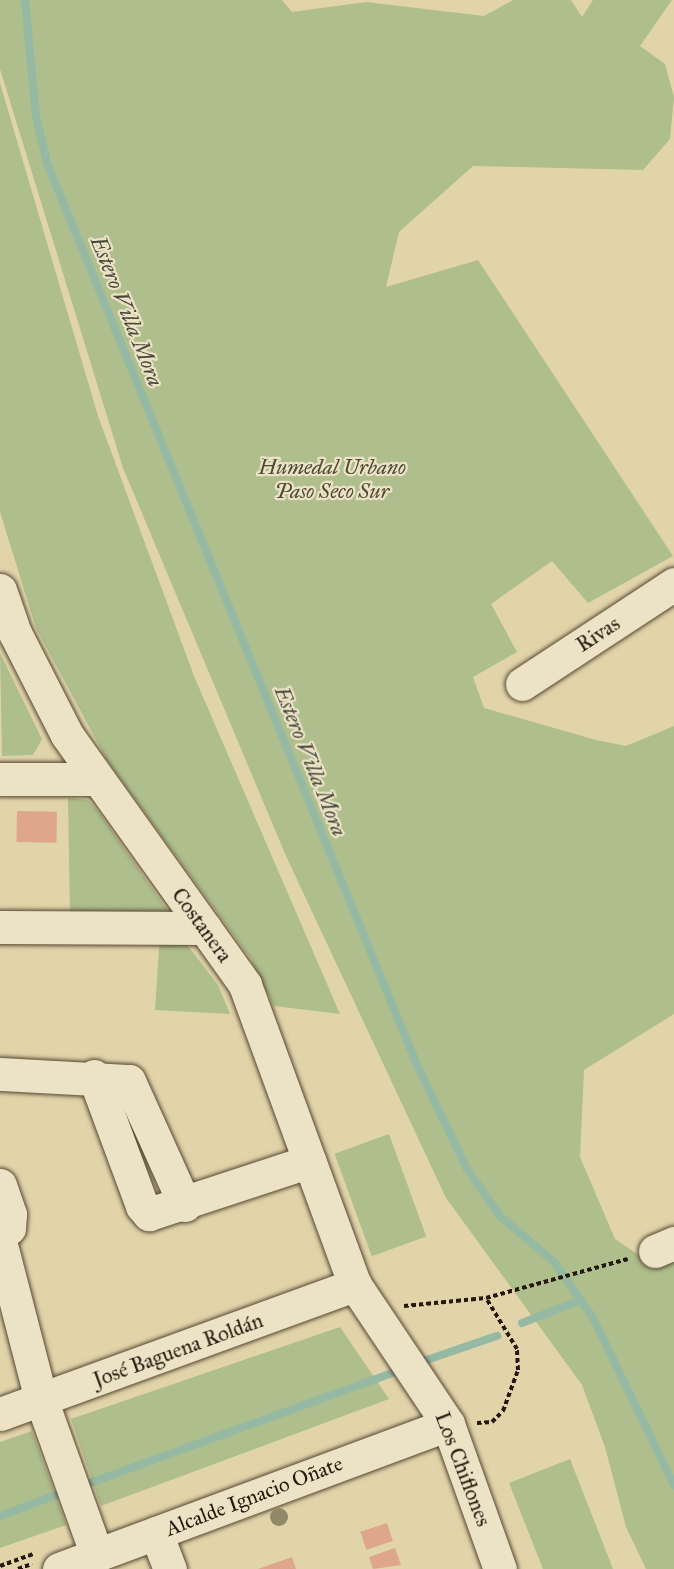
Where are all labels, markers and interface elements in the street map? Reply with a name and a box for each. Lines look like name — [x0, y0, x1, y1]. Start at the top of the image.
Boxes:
water label: Estero Villa Mora — [85, 232, 169, 390]
park label: Humedal Urbano Paso Seco Sur — [258, 454, 406, 504]
street label: Rivas — [571, 611, 625, 657]
water label: Estero Villa Mora — [269, 682, 353, 840]
street label: Costanera — [167, 883, 237, 967]
street label: José Baguena Roldán — [90, 1308, 266, 1392]
street label: Los Chiflones — [430, 1408, 496, 1530]
street label: Alcalde Ignacio Oñate — [162, 1451, 346, 1541]

